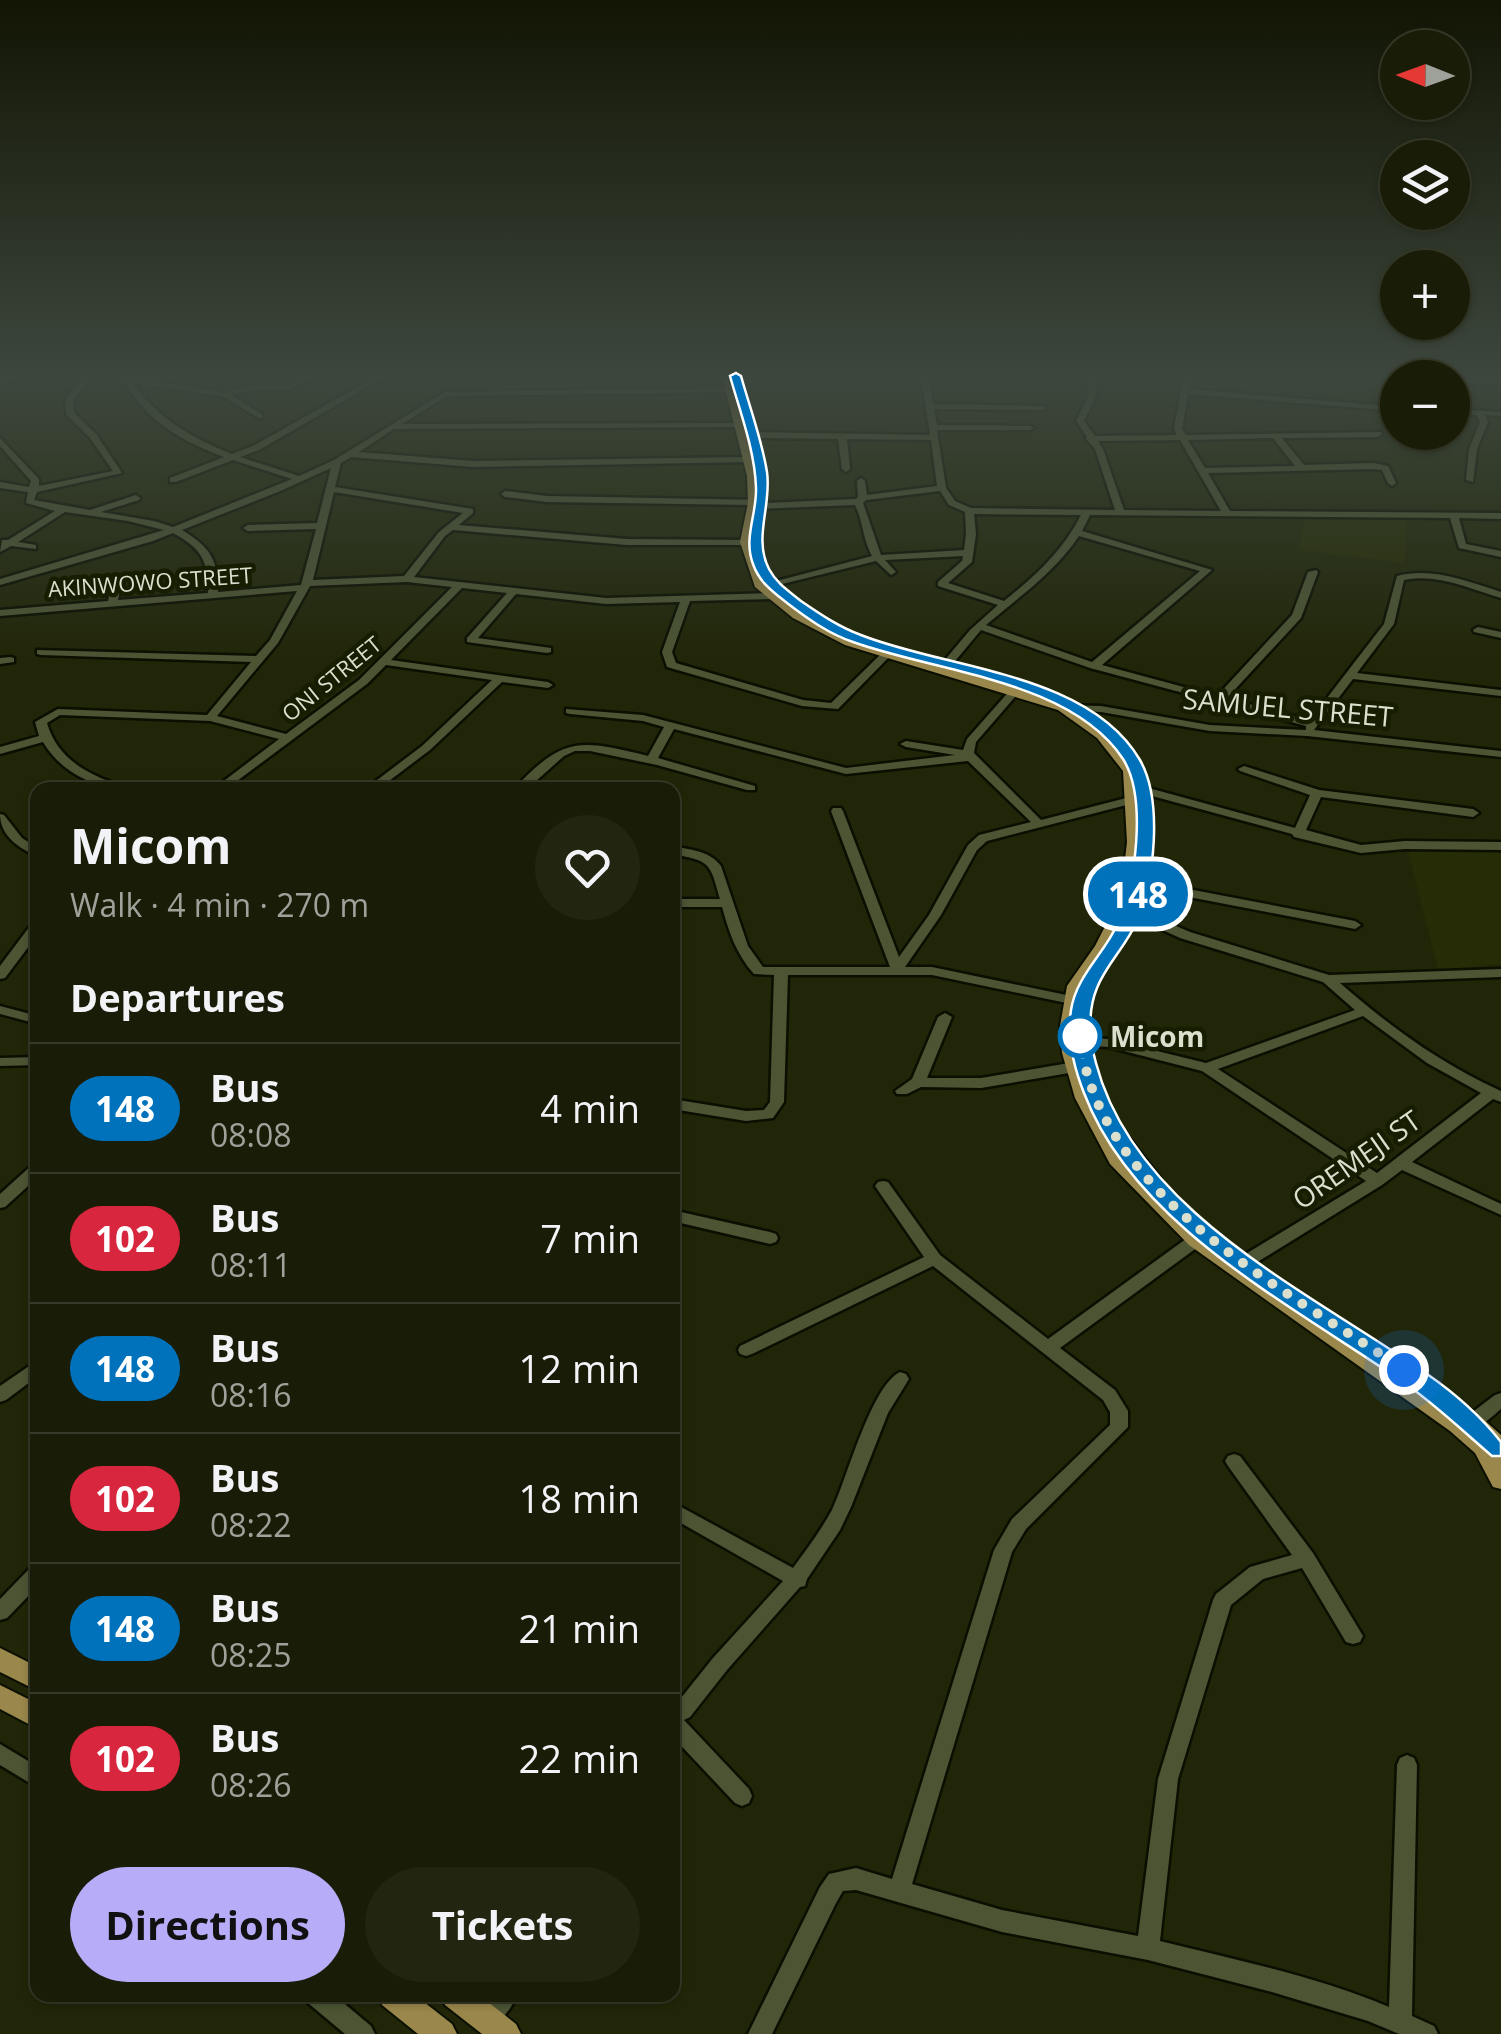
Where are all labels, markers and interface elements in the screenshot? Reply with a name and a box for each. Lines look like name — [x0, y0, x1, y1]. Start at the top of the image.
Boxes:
north arrow — [1380, 30, 1470, 120]
map controls — [1380, 30, 1470, 450]
button: layers — [1380, 140, 1470, 230]
button: + — [1380, 250, 1470, 340]
button: − — [1380, 360, 1470, 450]
street label: AKINWOWO STREET — [47, 559, 253, 603]
street label: ONI STREET — [275, 629, 387, 727]
street label: SAMUEL STREET — [1181, 679, 1395, 735]
text: Micom — [70, 813, 231, 878]
button: heart — [535, 815, 640, 920]
line badge: 148 — [1080, 862, 1196, 926]
text: 148 — [1108, 871, 1168, 918]
text: Walk · 4 min · 270 m — [70, 883, 369, 926]
text: Departures — [70, 971, 285, 1023]
marker: Micom — [1059, 1015, 1101, 1057]
place label: Micom — [1110, 1017, 1204, 1055]
text: Bus — [210, 1061, 279, 1113]
text: 4 min — [540, 1082, 640, 1134]
text: 148 — [95, 1085, 155, 1132]
street label: OREMEJI ST — [1284, 1100, 1428, 1217]
text: 08:08 — [210, 1113, 292, 1156]
text: Bus — [210, 1191, 279, 1243]
text: 7 min — [540, 1212, 640, 1264]
text: 102 — [95, 1215, 155, 1262]
text: 08:11 — [210, 1243, 292, 1286]
text: Bus — [210, 1321, 279, 1373]
text: 12 min — [519, 1342, 640, 1394]
text: 148 — [95, 1345, 155, 1392]
your location — [1379, 1345, 1429, 1395]
text: 08:16 — [210, 1373, 292, 1416]
text: Bus — [210, 1451, 279, 1503]
text: 18 min — [519, 1472, 640, 1524]
text: 102 — [95, 1475, 155, 1522]
text: 08:22 — [210, 1503, 292, 1546]
text: Bus — [210, 1581, 279, 1633]
text: 21 min — [519, 1602, 640, 1654]
text: 148 — [95, 1605, 155, 1652]
text: 08:25 — [210, 1633, 292, 1676]
text: Bus — [210, 1711, 279, 1763]
text: 22 min — [519, 1732, 640, 1784]
text: 102 — [95, 1735, 155, 1782]
text: 08:26 — [210, 1763, 292, 1806]
button: Directions — [70, 1867, 345, 1982]
button: Tickets — [365, 1867, 640, 1982]

